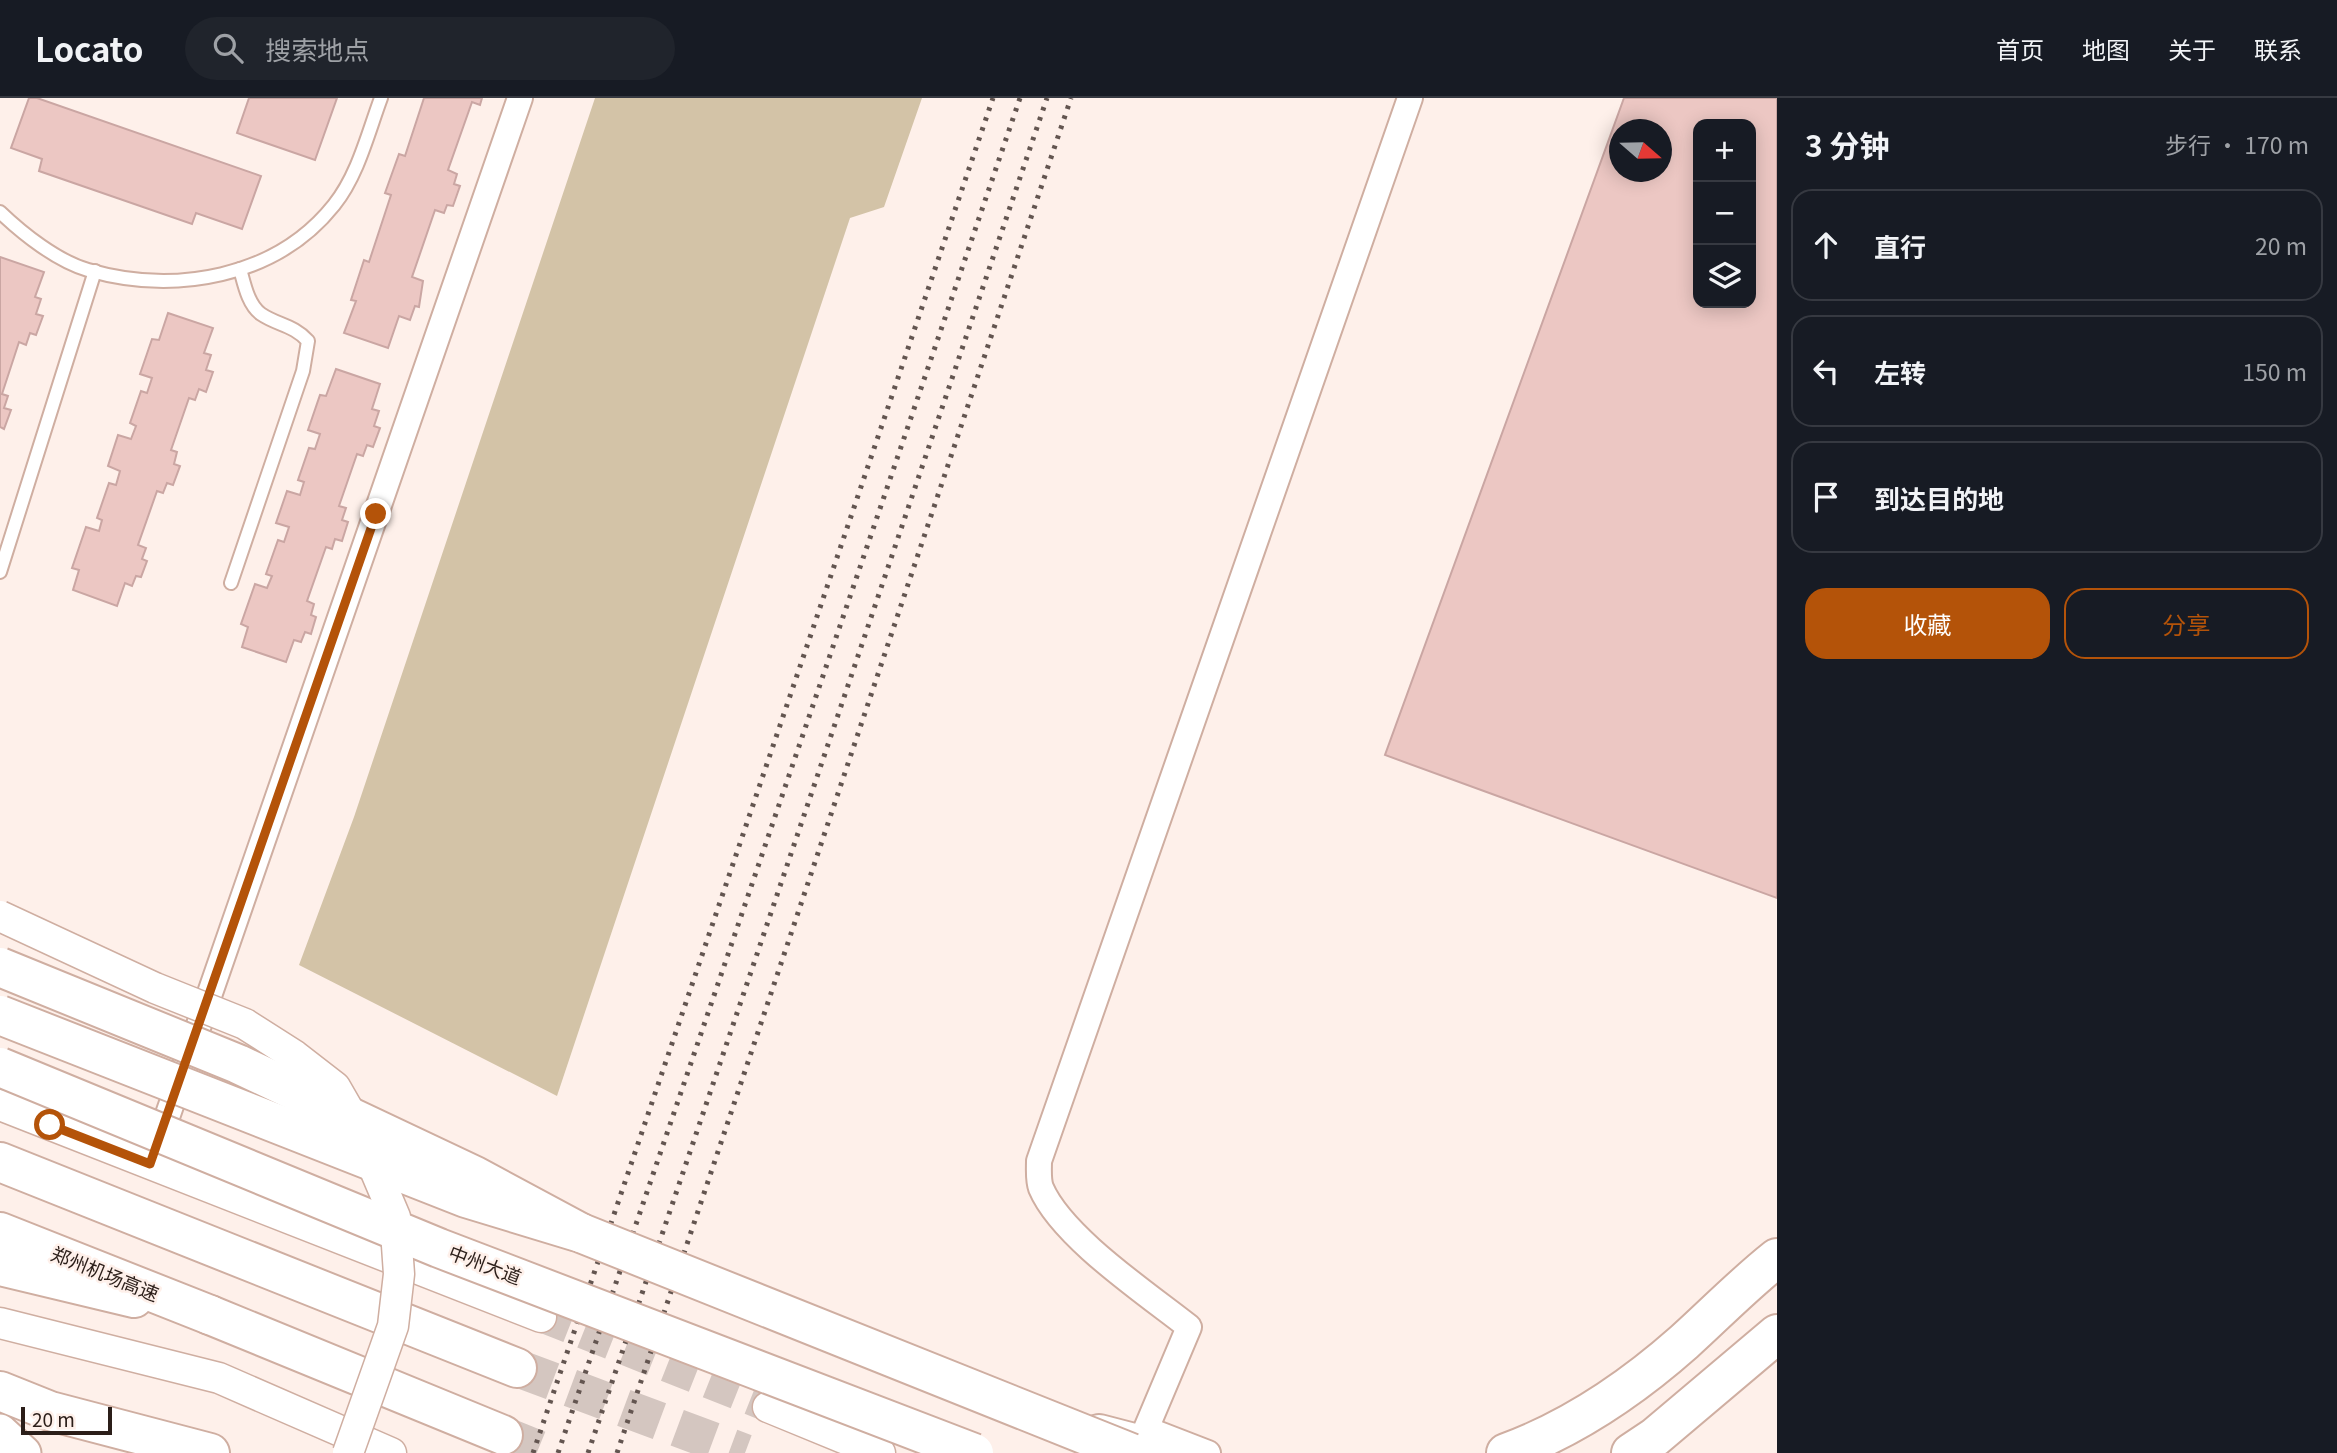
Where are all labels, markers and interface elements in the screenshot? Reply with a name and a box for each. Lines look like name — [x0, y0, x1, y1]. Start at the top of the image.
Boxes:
search box — [185, 17, 675, 80]
text: Locato — [35, 24, 143, 72]
icon: search — [209, 29, 247, 67]
text: 搜索地点 — [265, 30, 369, 67]
text: 首页 — [1996, 31, 2044, 66]
text: 地图 — [2082, 31, 2130, 66]
text: 关于 — [2168, 31, 2216, 66]
text: 联系 — [2254, 31, 2302, 66]
north arrow — [1609, 119, 1672, 182]
map controls — [1693, 119, 1756, 308]
button: + — [1693, 119, 1756, 182]
text: 3 分钟 — [1805, 122, 1890, 166]
text: 步行 · 170 m — [2165, 127, 2309, 161]
button: − — [1693, 182, 1756, 245]
icon: ahead — [1807, 226, 1845, 264]
text: 直行 — [1874, 227, 1926, 264]
text: 20 m — [2255, 228, 2307, 262]
button: layers — [1693, 245, 1756, 308]
icon: left — [1807, 352, 1845, 390]
text: 左转 — [1874, 353, 1926, 390]
text: 150 m — [2242, 354, 2307, 388]
icon: arrive — [1807, 478, 1845, 516]
text: 到达目的地 — [1874, 479, 2004, 516]
route end — [360, 498, 391, 529]
button: 收藏 — [1805, 588, 2050, 659]
button: 分享 — [2064, 588, 2309, 659]
route start — [34, 1109, 65, 1140]
street label: 中州大道 — [445, 1237, 526, 1290]
street label: 郑州机场高速 — [48, 1239, 163, 1306]
scale bar — [21, 1404, 112, 1436]
text: 20 m — [32, 1405, 75, 1432]

